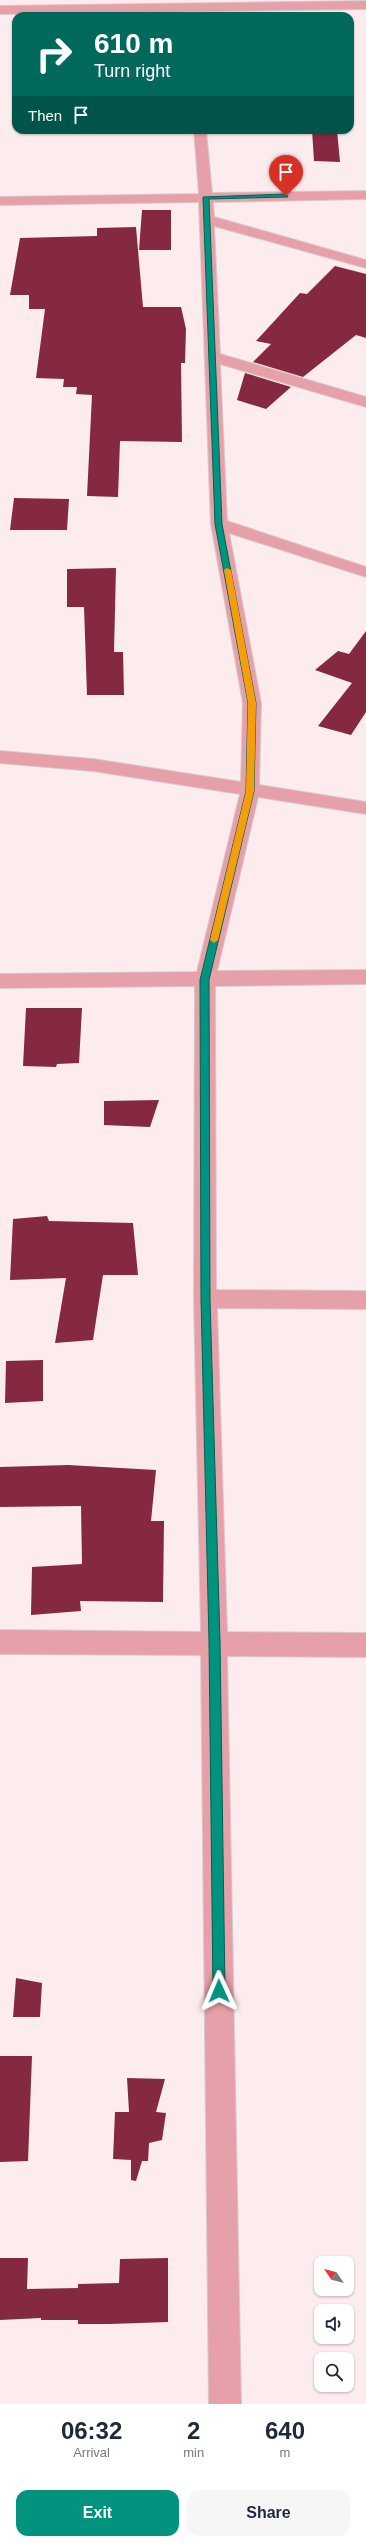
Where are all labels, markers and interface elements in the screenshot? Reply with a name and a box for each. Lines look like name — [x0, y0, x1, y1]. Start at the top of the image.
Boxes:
icon: right — [28, 28, 80, 80]
text: 610 m — [94, 28, 173, 59]
text: Turn right — [94, 61, 170, 81]
icon: arrive — [70, 104, 92, 126]
text: Then — [28, 107, 62, 124]
pin — [269, 155, 303, 196]
icon: arrive — [275, 161, 297, 183]
position arrow — [198, 1970, 240, 2012]
north arrow — [314, 2256, 354, 2296]
map controls — [314, 2256, 354, 2392]
button: sound — [314, 2304, 354, 2344]
button: search — [314, 2352, 354, 2392]
text: 06:32 — [61, 2417, 122, 2444]
text: 2 — [187, 2417, 200, 2444]
text: 640 — [265, 2417, 305, 2444]
text: Arrival — [73, 2445, 110, 2460]
text: min — [183, 2445, 204, 2460]
text: m — [280, 2445, 290, 2460]
button: Exit — [16, 2490, 179, 2536]
button: Share — [187, 2490, 350, 2536]

